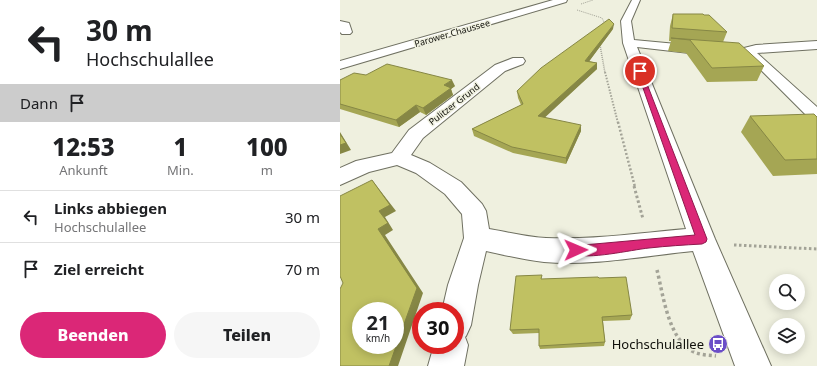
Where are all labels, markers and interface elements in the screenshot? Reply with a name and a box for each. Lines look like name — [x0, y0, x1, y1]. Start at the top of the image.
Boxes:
text: 30 m — [86, 11, 153, 49]
icon: left — [20, 16, 72, 68]
street label: Parower Chaussee — [413, 16, 491, 50]
text: Hochschulallee — [86, 47, 214, 71]
pin — [623, 54, 657, 88]
icon: arrive — [629, 60, 651, 82]
street label: Pulitzer Grund — [426, 80, 482, 128]
icon: arrive — [66, 92, 88, 114]
text: Dann — [20, 93, 58, 113]
text: 12:53 — [52, 130, 115, 163]
text: 1 — [173, 130, 187, 163]
text: 100 — [246, 130, 288, 163]
text: Ankunft — [59, 161, 108, 179]
text: Min. — [167, 161, 194, 179]
text: m — [261, 161, 273, 179]
text: Links abbiegen — [54, 198, 167, 218]
icon: left — [20, 206, 42, 228]
text: 30 m — [285, 207, 320, 227]
text: Hochschulallee — [54, 218, 146, 236]
position arrow — [555, 229, 597, 271]
icon: arrive — [20, 258, 42, 280]
text: Ziel erreicht — [54, 259, 144, 279]
text: 70 m — [285, 259, 320, 279]
map controls — [769, 274, 805, 354]
button: search — [769, 274, 805, 310]
speed limit sign: 30 — [412, 302, 464, 354]
text: 21 — [367, 309, 389, 336]
button: Beenden — [20, 312, 166, 358]
button: Teilen — [174, 312, 320, 358]
button: layers — [769, 318, 805, 354]
text: km/h — [366, 331, 390, 345]
bus stop icon: Hochschulallee — [707, 333, 729, 355]
place label: Hochschulallee — [612, 335, 704, 353]

